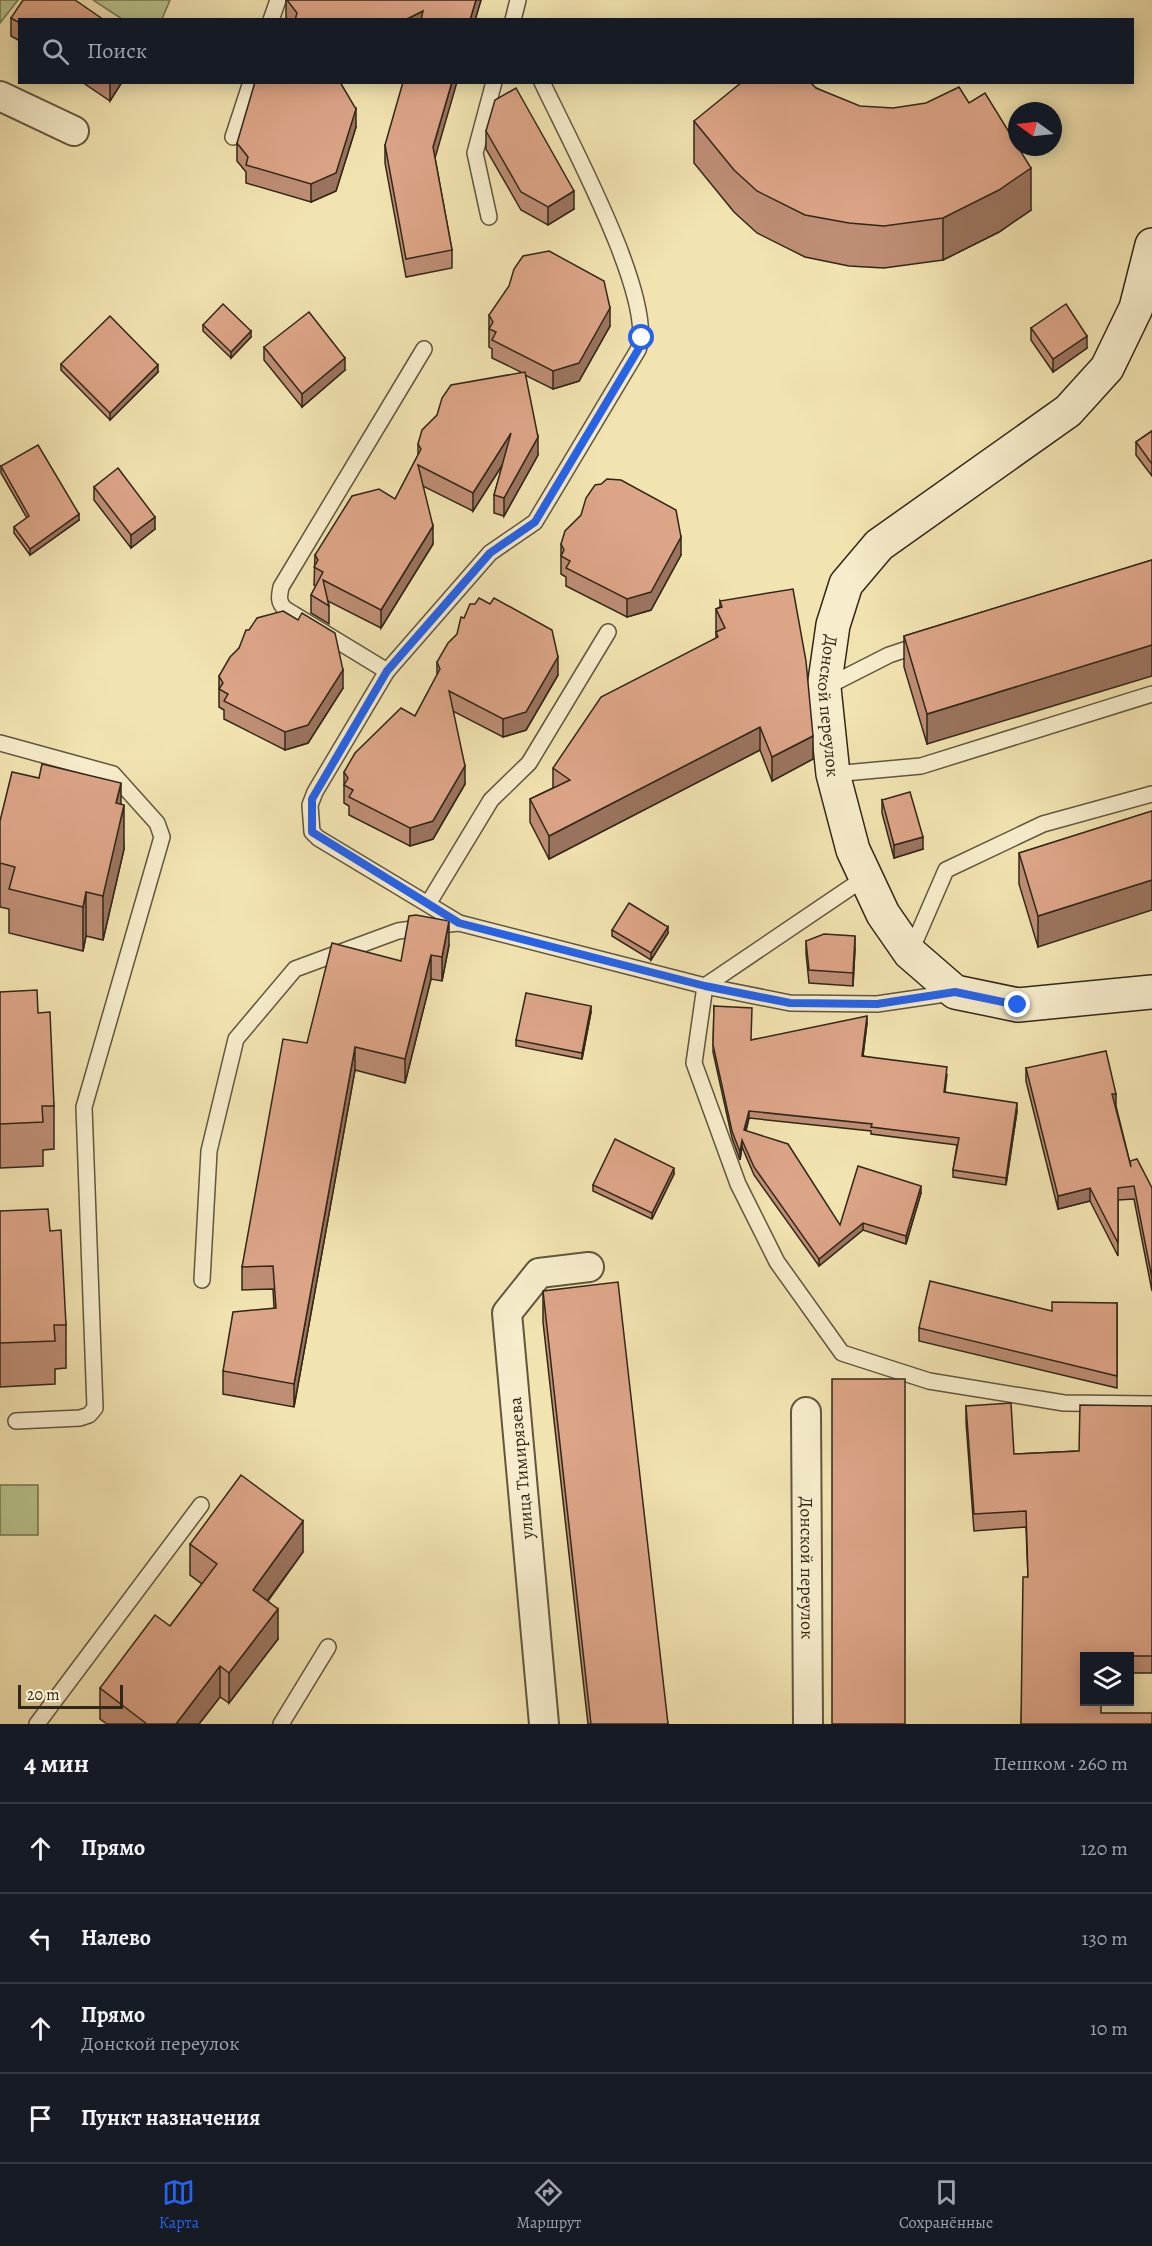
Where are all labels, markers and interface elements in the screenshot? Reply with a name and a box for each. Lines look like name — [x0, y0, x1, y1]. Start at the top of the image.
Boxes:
search box — [18, 18, 1134, 84]
icon: search — [39, 35, 72, 68]
text: Поиск — [87, 36, 147, 66]
north arrow — [1008, 102, 1062, 156]
route start — [628, 324, 654, 350]
street label: Донской переулок — [812, 633, 845, 778]
route end — [1004, 991, 1030, 1017]
street label: улица Тимирязева — [503, 1395, 539, 1541]
street label: Донской переулок — [795, 1496, 819, 1639]
map controls — [1080, 1652, 1134, 1706]
button: layers — [1080, 1652, 1134, 1706]
scale bar — [18, 1682, 123, 1710]
text: 20 m — [27, 1684, 60, 1706]
text: 4 мин — [24, 1746, 89, 1781]
text: Пешком · 260 m — [993, 1750, 1128, 1777]
icon: ahead — [24, 1832, 57, 1865]
text: Прямо — [81, 1833, 145, 1863]
text: 120 m — [1080, 1835, 1128, 1862]
icon: left — [24, 1922, 57, 1955]
text: Налево — [81, 1923, 151, 1953]
text: 130 m — [1082, 1925, 1128, 1952]
text: Прямо — [81, 2000, 145, 2030]
icon: ahead — [24, 2012, 57, 2045]
text: 10 m — [1090, 2015, 1128, 2042]
text: Донской переулок — [81, 2030, 240, 2057]
icon: arrive — [24, 2102, 57, 2135]
text: Пункт назначения — [81, 2103, 260, 2133]
tab: Карта — [159, 2176, 199, 2234]
tab: Маршрут — [517, 2176, 581, 2234]
tab: Сохранённые — [899, 2176, 993, 2234]

